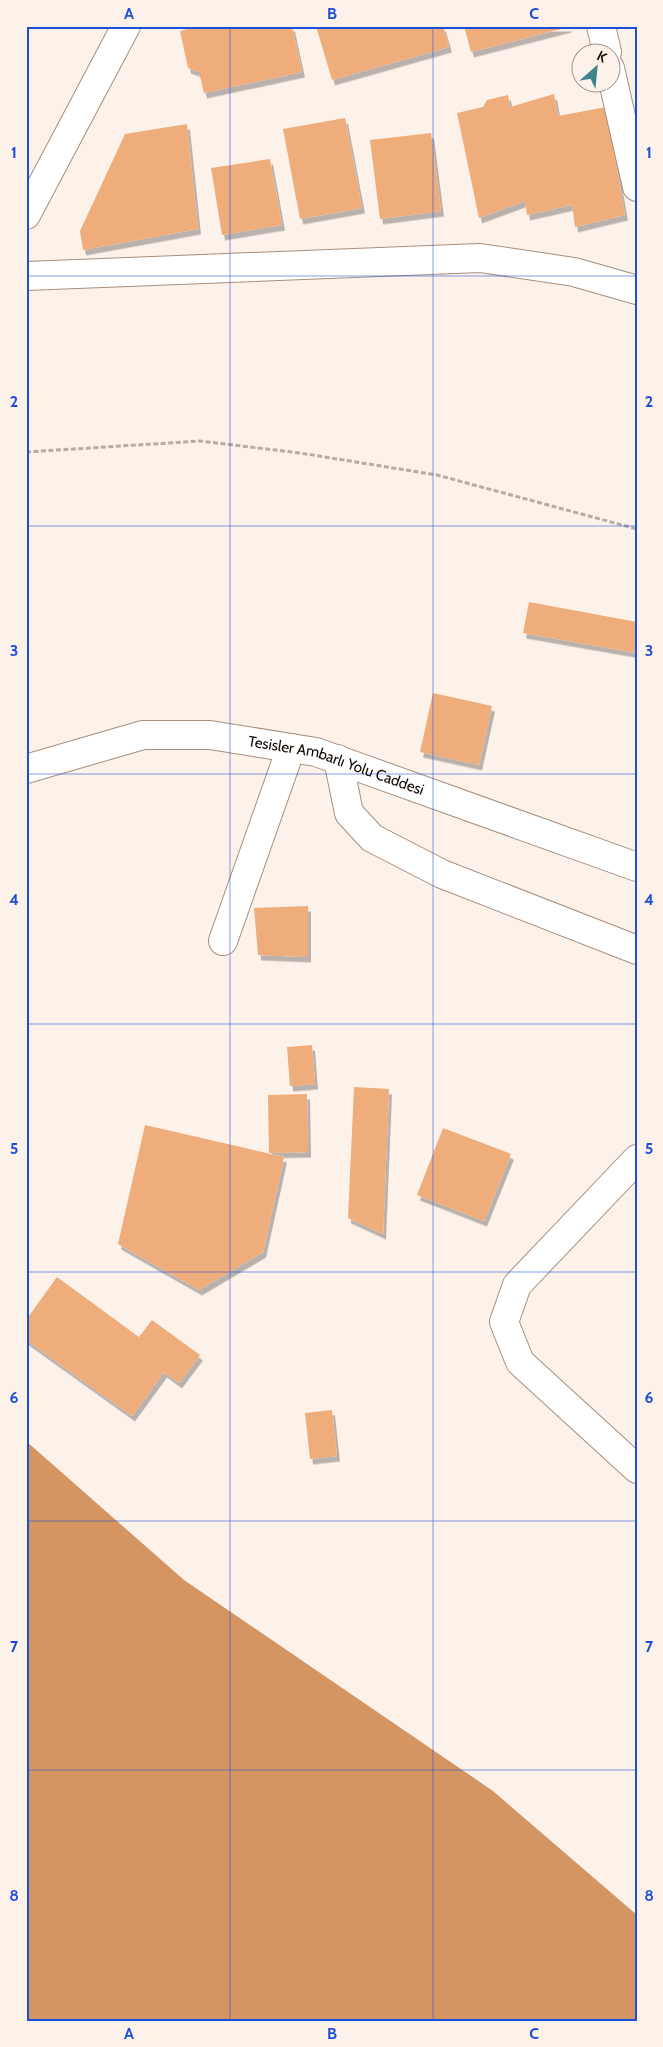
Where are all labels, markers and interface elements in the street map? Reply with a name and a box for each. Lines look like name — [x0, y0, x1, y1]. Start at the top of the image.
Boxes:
text: A — [124, 4, 134, 23]
text: B — [327, 4, 337, 23]
text: C — [529, 4, 539, 23]
north arrow — [570, 42, 620, 92]
text: K — [594, 46, 610, 67]
text: 1 — [11, 143, 17, 162]
text: 1 — [646, 143, 652, 162]
text: 2 — [10, 392, 18, 411]
text: 2 — [645, 392, 653, 411]
text: 3 — [10, 641, 18, 660]
text: 3 — [645, 641, 653, 660]
street label: Tesisler Ambarlı Yolu Caddesi — [247, 732, 426, 799]
text: 4 — [9, 890, 19, 909]
text: 4 — [644, 890, 654, 909]
text: 5 — [10, 1139, 18, 1158]
text: 5 — [645, 1139, 653, 1158]
text: 6 — [10, 1388, 19, 1407]
text: 6 — [645, 1388, 654, 1407]
text: 7 — [10, 1637, 19, 1656]
text: 7 — [645, 1637, 654, 1656]
text: 8 — [9, 1886, 19, 1905]
text: 8 — [644, 1886, 654, 1905]
text: A — [124, 2024, 134, 2043]
text: B — [327, 2024, 337, 2043]
text: C — [529, 2024, 539, 2043]

